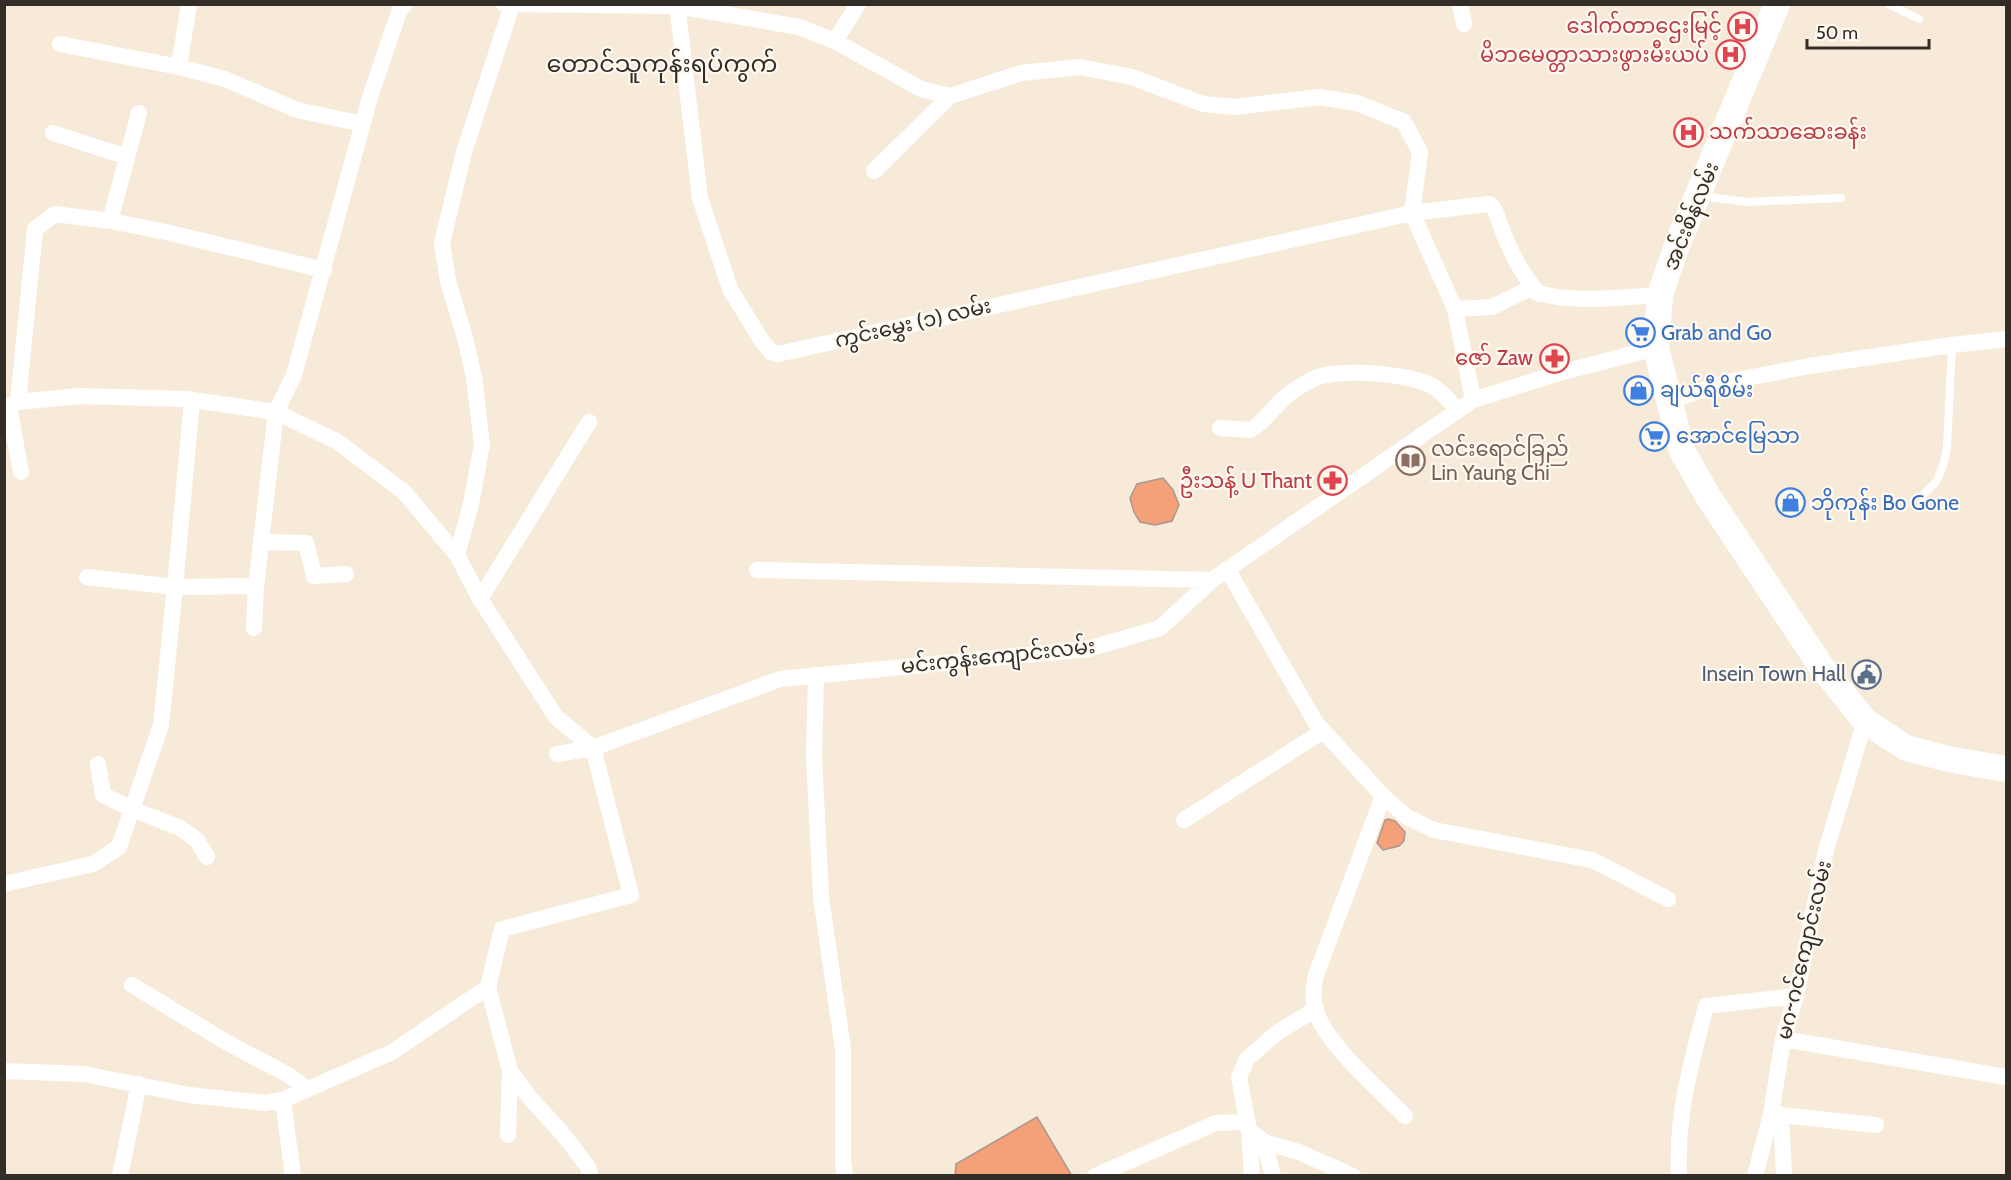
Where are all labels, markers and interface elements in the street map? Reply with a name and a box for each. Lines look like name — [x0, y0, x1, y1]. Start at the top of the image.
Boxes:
place label: ဒေါက်တာဌေးမြင့် — [1566, 10, 1722, 43]
hospital icon: ဒေါက်တာဌေးမြင့် — [1727, 10, 1759, 42]
scale bar — [1807, 12, 1928, 50]
text: 50 m — [1816, 22, 1858, 44]
place label: မိဘမေတ္တာသားဖွားမီးယပ် — [1480, 39, 1709, 72]
hospital icon: မိဘမေတ္တာသားဖွားမီးယပ် — [1714, 39, 1746, 71]
district label: တောင်သူကုန်းရပ်ကွက် — [546, 48, 778, 83]
hospital icon: သက်သာဆေးခန်း — [1672, 116, 1704, 148]
place label: သက်သာဆေးခန်း — [1709, 116, 1867, 149]
street label: အင်းစိန်လမ်း — [1655, 157, 1728, 275]
street label: ကွင်းမွှေး (၁) လမ်း — [832, 289, 994, 357]
supermarket icon: Grab and Go — [1624, 317, 1656, 349]
place label: Grab and Go — [1661, 320, 1772, 345]
place label: ဇော် Zaw — [1455, 342, 1533, 370]
pharmacy icon: ဇော် Zaw — [1538, 342, 1570, 374]
shop icon: ချယ်ရီစိမ်း — [1623, 374, 1655, 406]
place label: ချယ်ရီစိမ်း — [1660, 374, 1753, 408]
supermarket icon: အောင်မြေသာ — [1639, 420, 1671, 452]
place label: အောင်မြေသာ — [1676, 420, 1800, 453]
place label: လင်းရောင်ခြည် Lin Yaung Chi — [1431, 433, 1569, 485]
library icon: လင်းရောင်ခြည် Lin Yaung Chi — [1394, 445, 1426, 477]
place label: ဦးသန့် U Thant — [1179, 465, 1312, 498]
pharmacy icon: ဦးသန့် U Thant — [1317, 465, 1349, 497]
shop icon: ဘိုကုန်း Bo Gone — [1774, 487, 1806, 519]
place label: ဘိုကုန်း Bo Gone — [1811, 487, 1959, 520]
street label: မင်းကွန်းကျောင်းလမ်း — [899, 630, 1097, 684]
public building icon: Insein Town Hall — [1851, 658, 1883, 690]
place label: Insein Town Hall — [1701, 661, 1846, 686]
street label: မဂ~ဂင်ကျောင်းလမ်း — [1768, 857, 1842, 1043]

